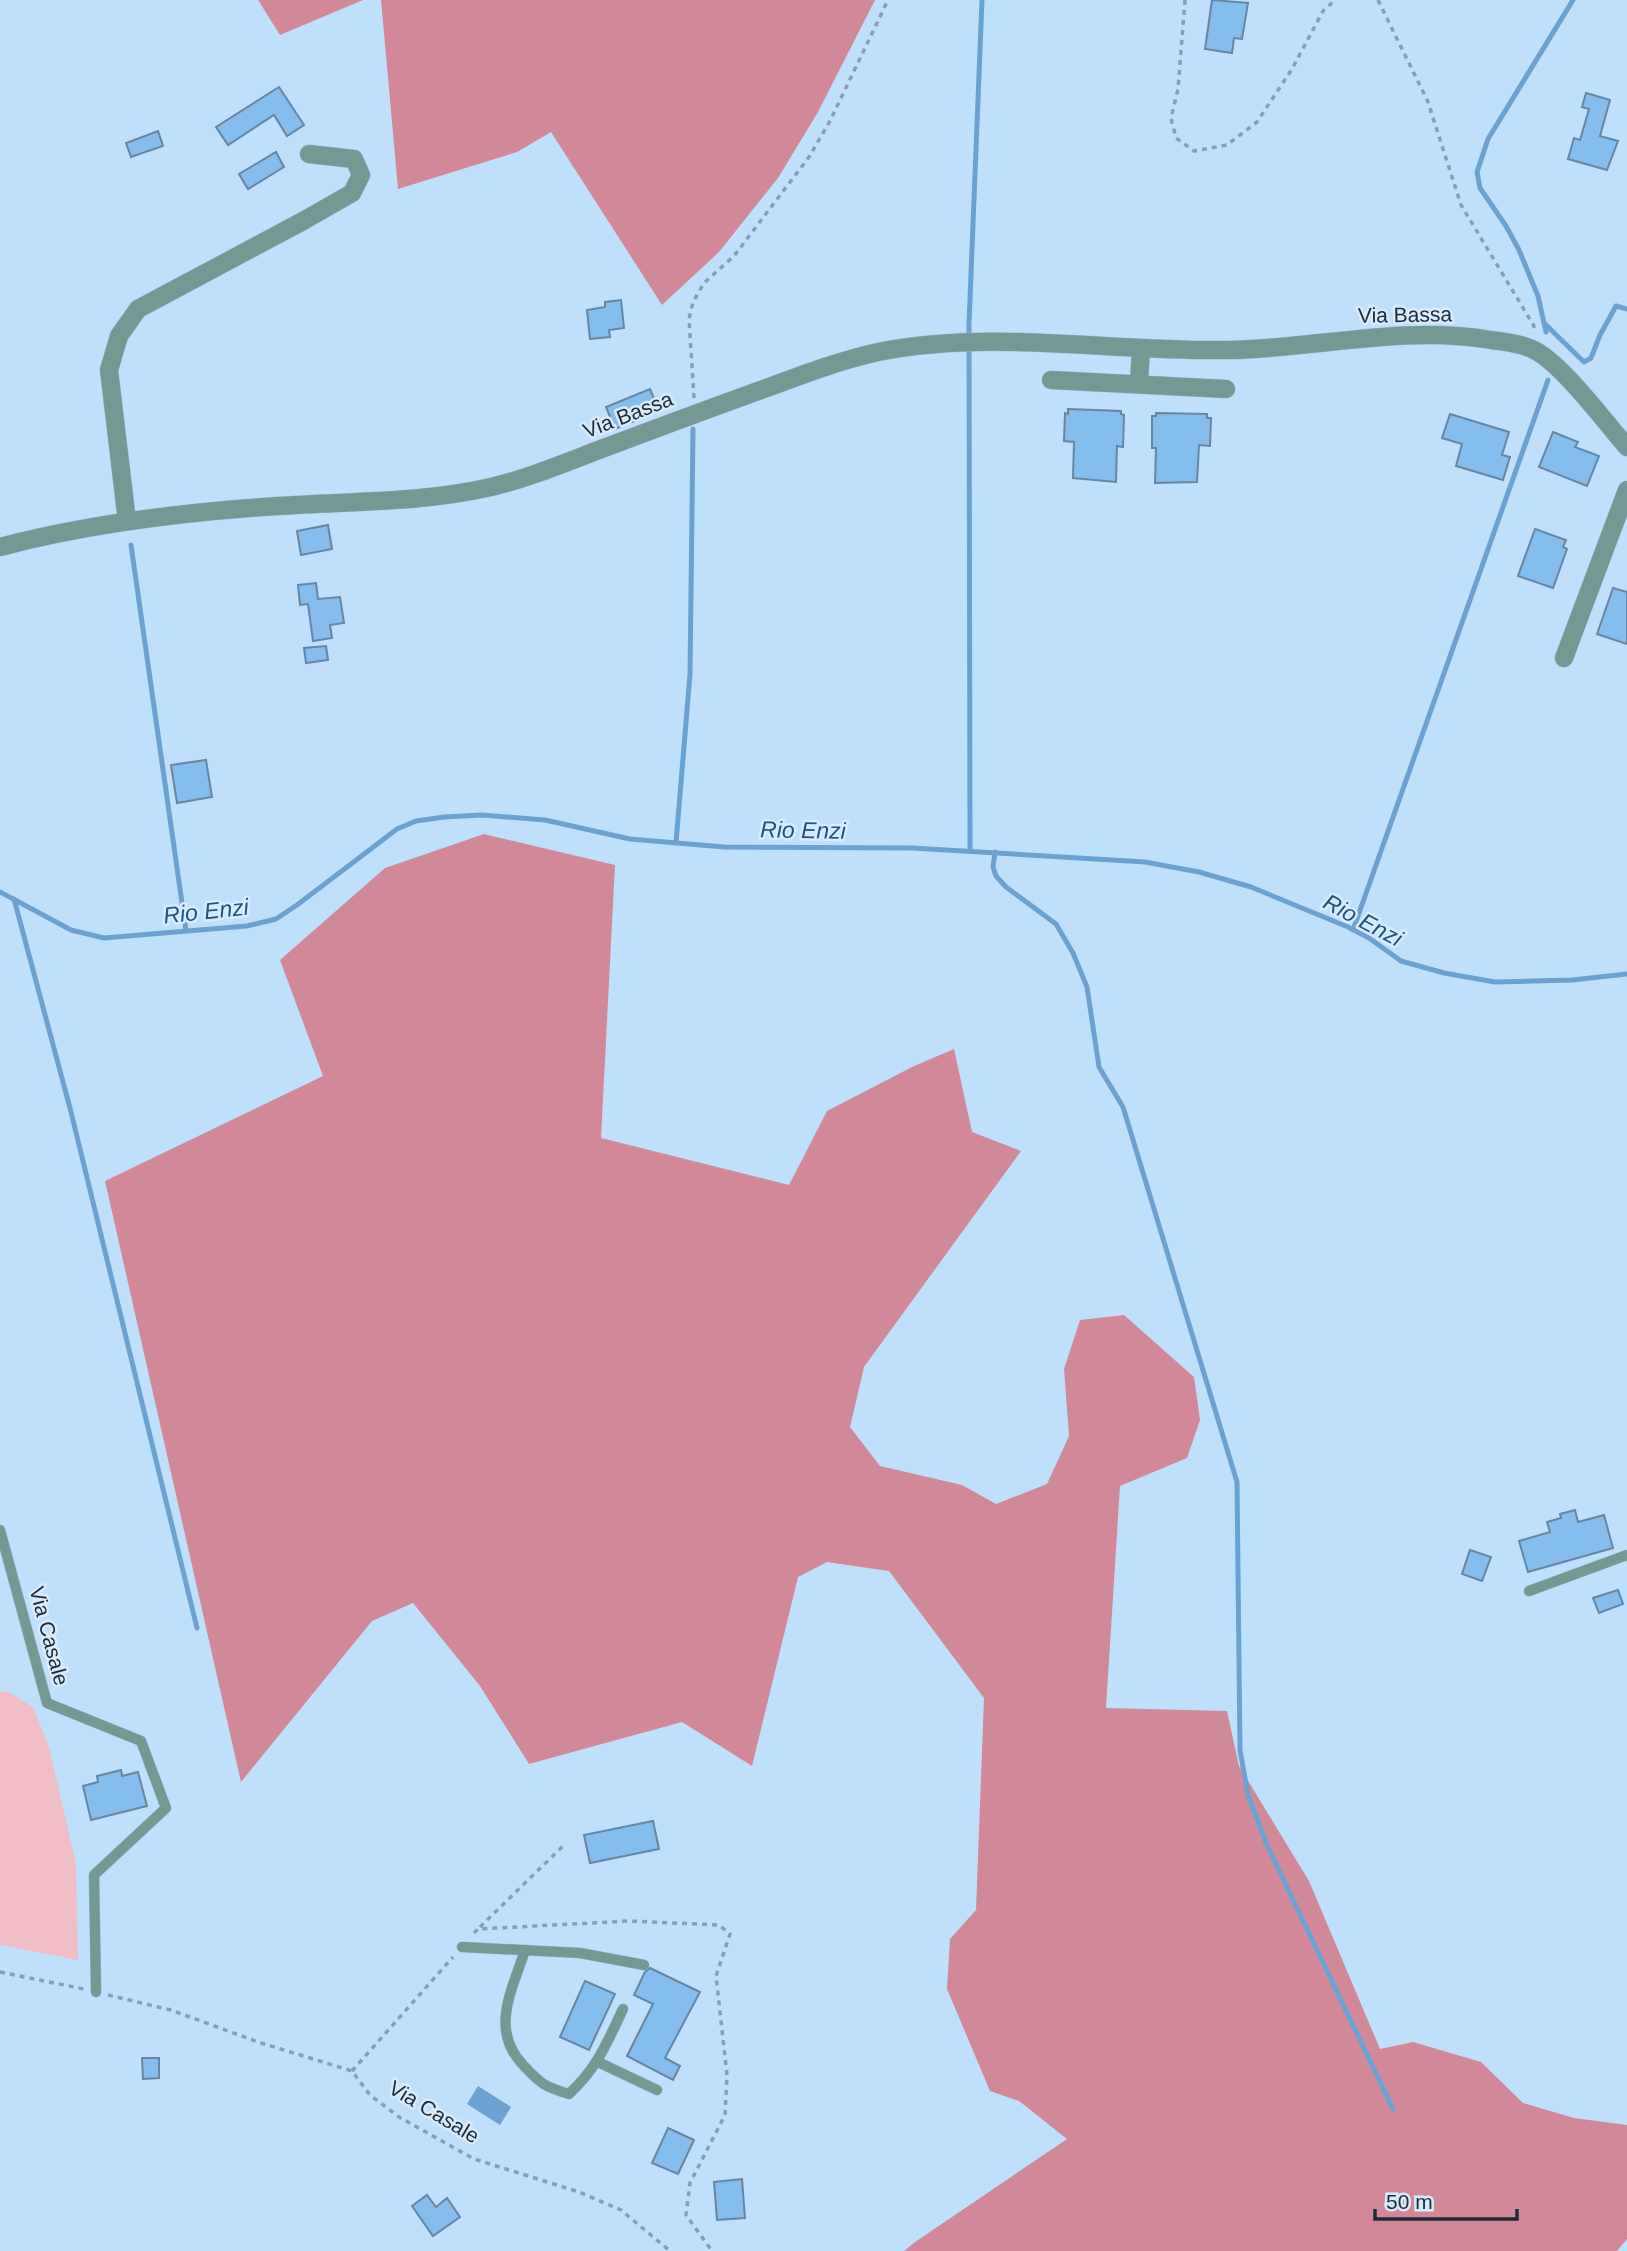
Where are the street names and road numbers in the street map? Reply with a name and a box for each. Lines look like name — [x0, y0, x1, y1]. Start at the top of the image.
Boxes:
street label: Via Bassa — [1358, 302, 1453, 327]
street label: Via Bassa — [580, 387, 676, 442]
street label: Via Casale — [25, 1584, 74, 1688]
street label: Via Casale — [385, 2076, 484, 2147]

